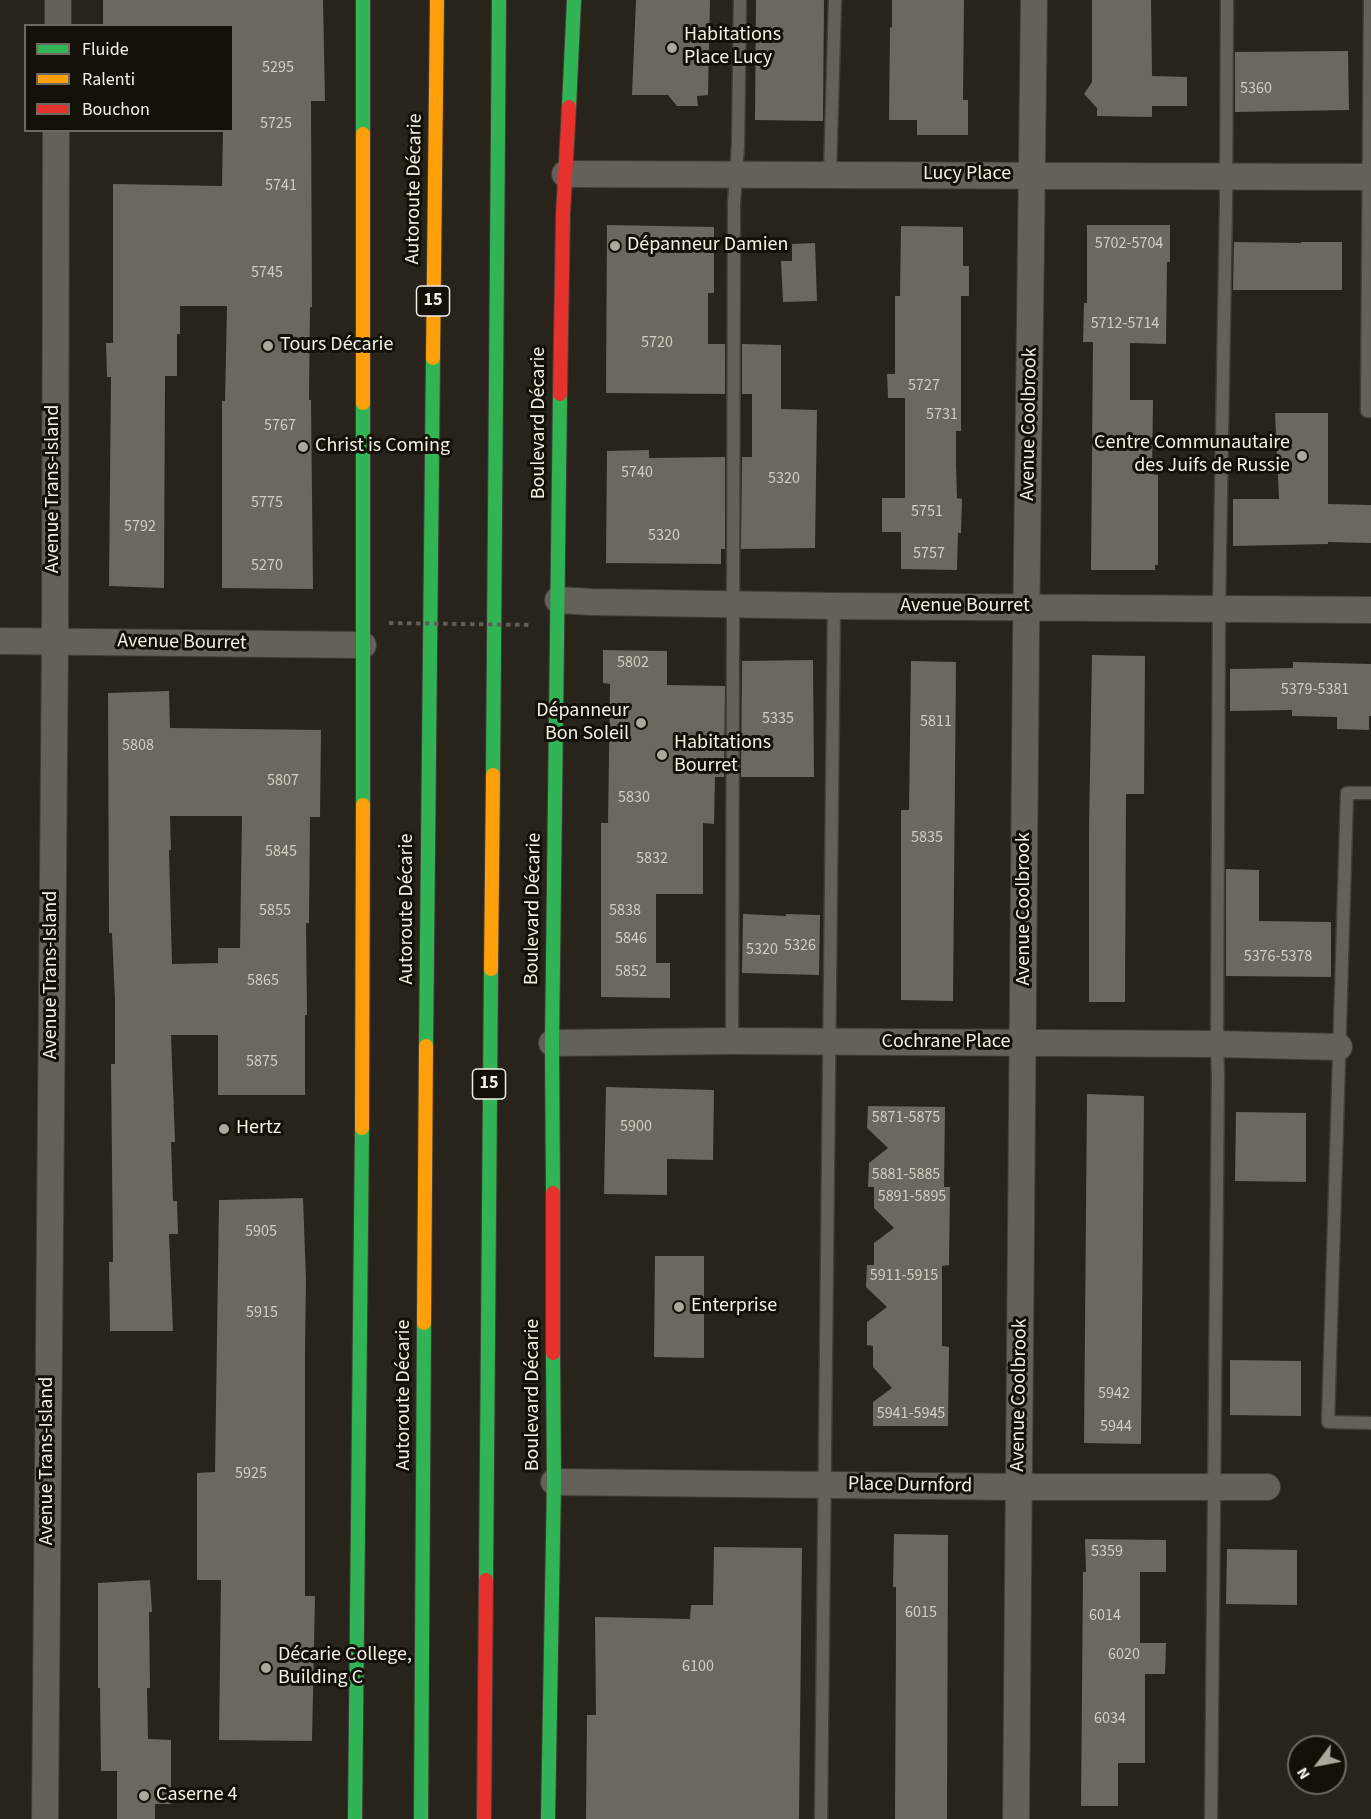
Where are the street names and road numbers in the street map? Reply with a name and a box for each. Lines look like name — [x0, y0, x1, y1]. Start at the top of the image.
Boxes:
street label: Autoroute Décarie — [402, 113, 428, 265]
street label: Lucy Place — [923, 163, 1011, 187]
road number: 15 — [416, 286, 450, 316]
street label: Boulevard Décarie — [528, 347, 552, 499]
street label: Avenue Coolbrook — [1017, 347, 1043, 501]
street label: Avenue Trans-Island — [42, 405, 66, 573]
street label: Avenue Bourret — [900, 595, 1030, 619]
street label: Avenue Bourret — [117, 630, 247, 656]
street label: Avenue Coolbrook — [1013, 832, 1037, 986]
street label: Boulevard Décarie — [521, 833, 547, 985]
street label: Autoroute Décarie — [396, 834, 420, 984]
street label: Avenue Trans-Island — [40, 891, 64, 1059]
street label: Cochrane Place — [882, 1031, 1010, 1055]
road number: 15 — [472, 1069, 506, 1099]
street label: Avenue Coolbrook — [1007, 1318, 1033, 1472]
street label: Boulevard Décarie — [522, 1319, 546, 1471]
street label: Autoroute Décarie — [393, 1320, 417, 1470]
street label: Avenue Trans-Island — [36, 1377, 60, 1545]
street label: Place Durnford — [848, 1473, 972, 1499]

